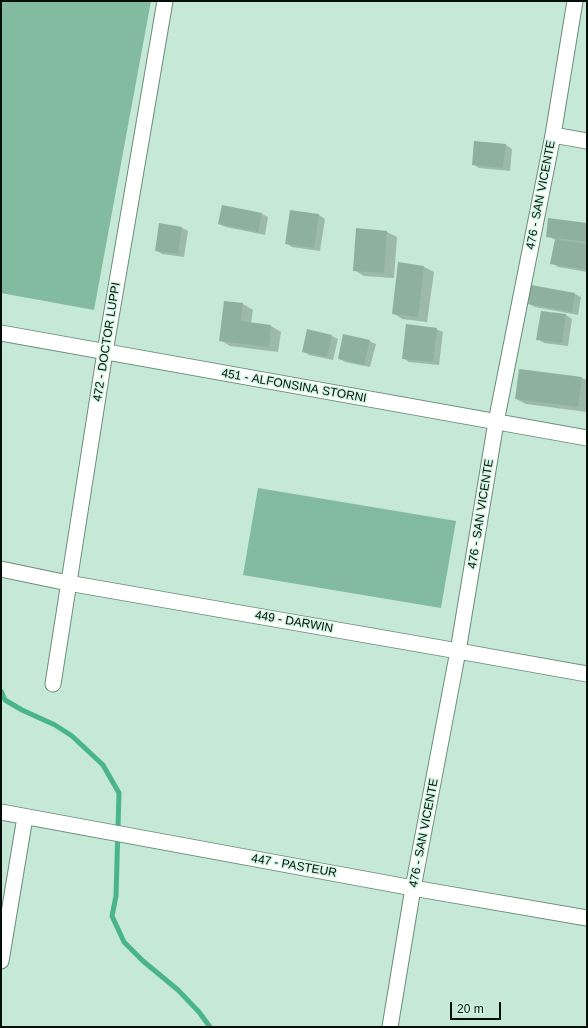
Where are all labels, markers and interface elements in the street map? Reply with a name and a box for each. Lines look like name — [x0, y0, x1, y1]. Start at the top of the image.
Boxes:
street label: 476 - SAN VICENTE — [523, 139, 559, 251]
street label: 472 - DOCTOR LUPPI — [90, 281, 124, 403]
street label: 451 - ALFONSINA STORNI — [220, 366, 368, 406]
street label: 476 - SAN VICENTE — [465, 458, 497, 570]
street label: 449 - DARWIN — [254, 608, 334, 636]
street label: 476 - SAN VICENTE — [406, 777, 442, 889]
street label: 447 - PASTEUR — [250, 851, 338, 881]
scale bar — [452, 994, 503, 1020]
text: 20 m — [457, 1002, 484, 1016]

